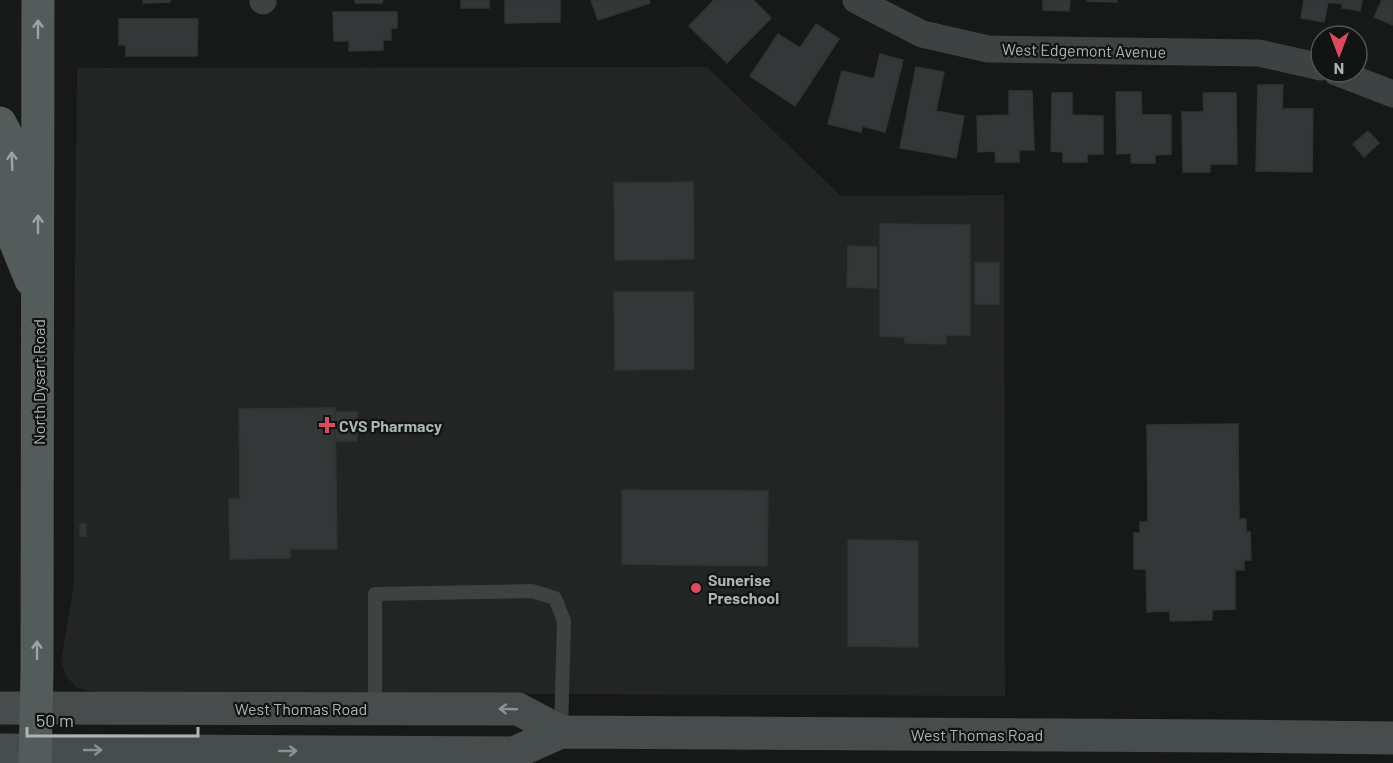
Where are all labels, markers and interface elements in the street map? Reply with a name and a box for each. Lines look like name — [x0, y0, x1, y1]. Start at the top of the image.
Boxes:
one-way arrow — [32, 19, 44, 39]
north arrow — [1309, 24, 1369, 84]
street label: West Edgemont Avenue — [1002, 39, 1166, 61]
text: N — [1334, 60, 1344, 79]
one-way arrow — [7, 151, 18, 171]
one-way arrow — [32, 214, 44, 234]
street label: North Dysart Road — [29, 319, 48, 445]
place label: CVS Pharmacy — [339, 416, 442, 435]
marker: CVS Pharmacy — [320, 418, 334, 432]
place label: Sunerise Preschool — [708, 570, 779, 607]
marker: Sunerise Preschool — [689, 581, 703, 595]
one-way arrow — [31, 640, 43, 660]
street label: West Thomas Road — [235, 699, 367, 718]
scale bar — [27, 700, 198, 738]
one-way arrow — [499, 703, 519, 715]
text: 50 m — [36, 709, 74, 731]
street label: West Thomas Road — [911, 725, 1043, 744]
one-way arrow — [83, 744, 103, 756]
one-way arrow — [278, 746, 298, 757]

